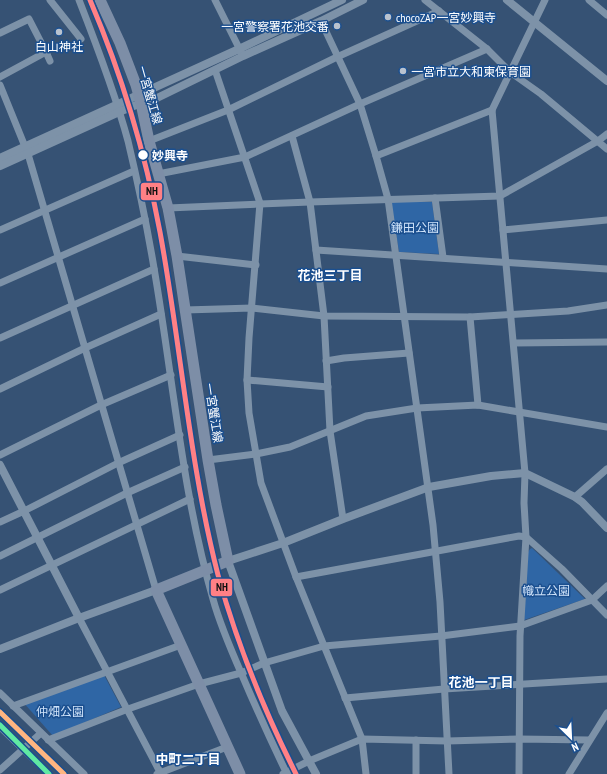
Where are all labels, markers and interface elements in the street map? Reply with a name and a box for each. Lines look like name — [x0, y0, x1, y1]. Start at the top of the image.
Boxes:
place label: chocoZAP一宮妙興寺 — [396, 10, 496, 25]
marker: chocoZAP一宮妙興寺 — [383, 12, 393, 22]
place label: 一宮警察署花池交番 — [221, 19, 329, 34]
marker: 一宮警察署花池交番 — [332, 21, 342, 31]
marker: 白山神社 — [54, 27, 64, 37]
place label: 白山神社 — [35, 39, 83, 54]
street label: 一宮蟹江線 — [135, 64, 165, 126]
place label: 一宮市立大和東保育園 — [411, 64, 531, 79]
marker: 一宮市立大和東保育園 — [398, 66, 408, 76]
marker: 妙興寺 — [136, 148, 150, 162]
place label: 妙興寺 — [152, 148, 188, 163]
line badge: NH — [140, 182, 163, 201]
text: NH — [146, 184, 158, 198]
park label: 鎌田公園 — [391, 220, 439, 235]
district label: 花池三丁目 — [297, 267, 363, 284]
street label: 一宮蟹江線 — [202, 382, 226, 444]
line badge: NH — [210, 578, 233, 597]
text: NH — [216, 580, 228, 594]
park label: 幟立公園 — [522, 583, 570, 598]
district label: 花池一丁目 — [448, 674, 514, 691]
park label: 仲畑公園 — [36, 704, 84, 719]
north arrow — [551, 718, 591, 758]
text: N — [569, 740, 581, 755]
district label: 中町二丁目 — [155, 751, 221, 768]

